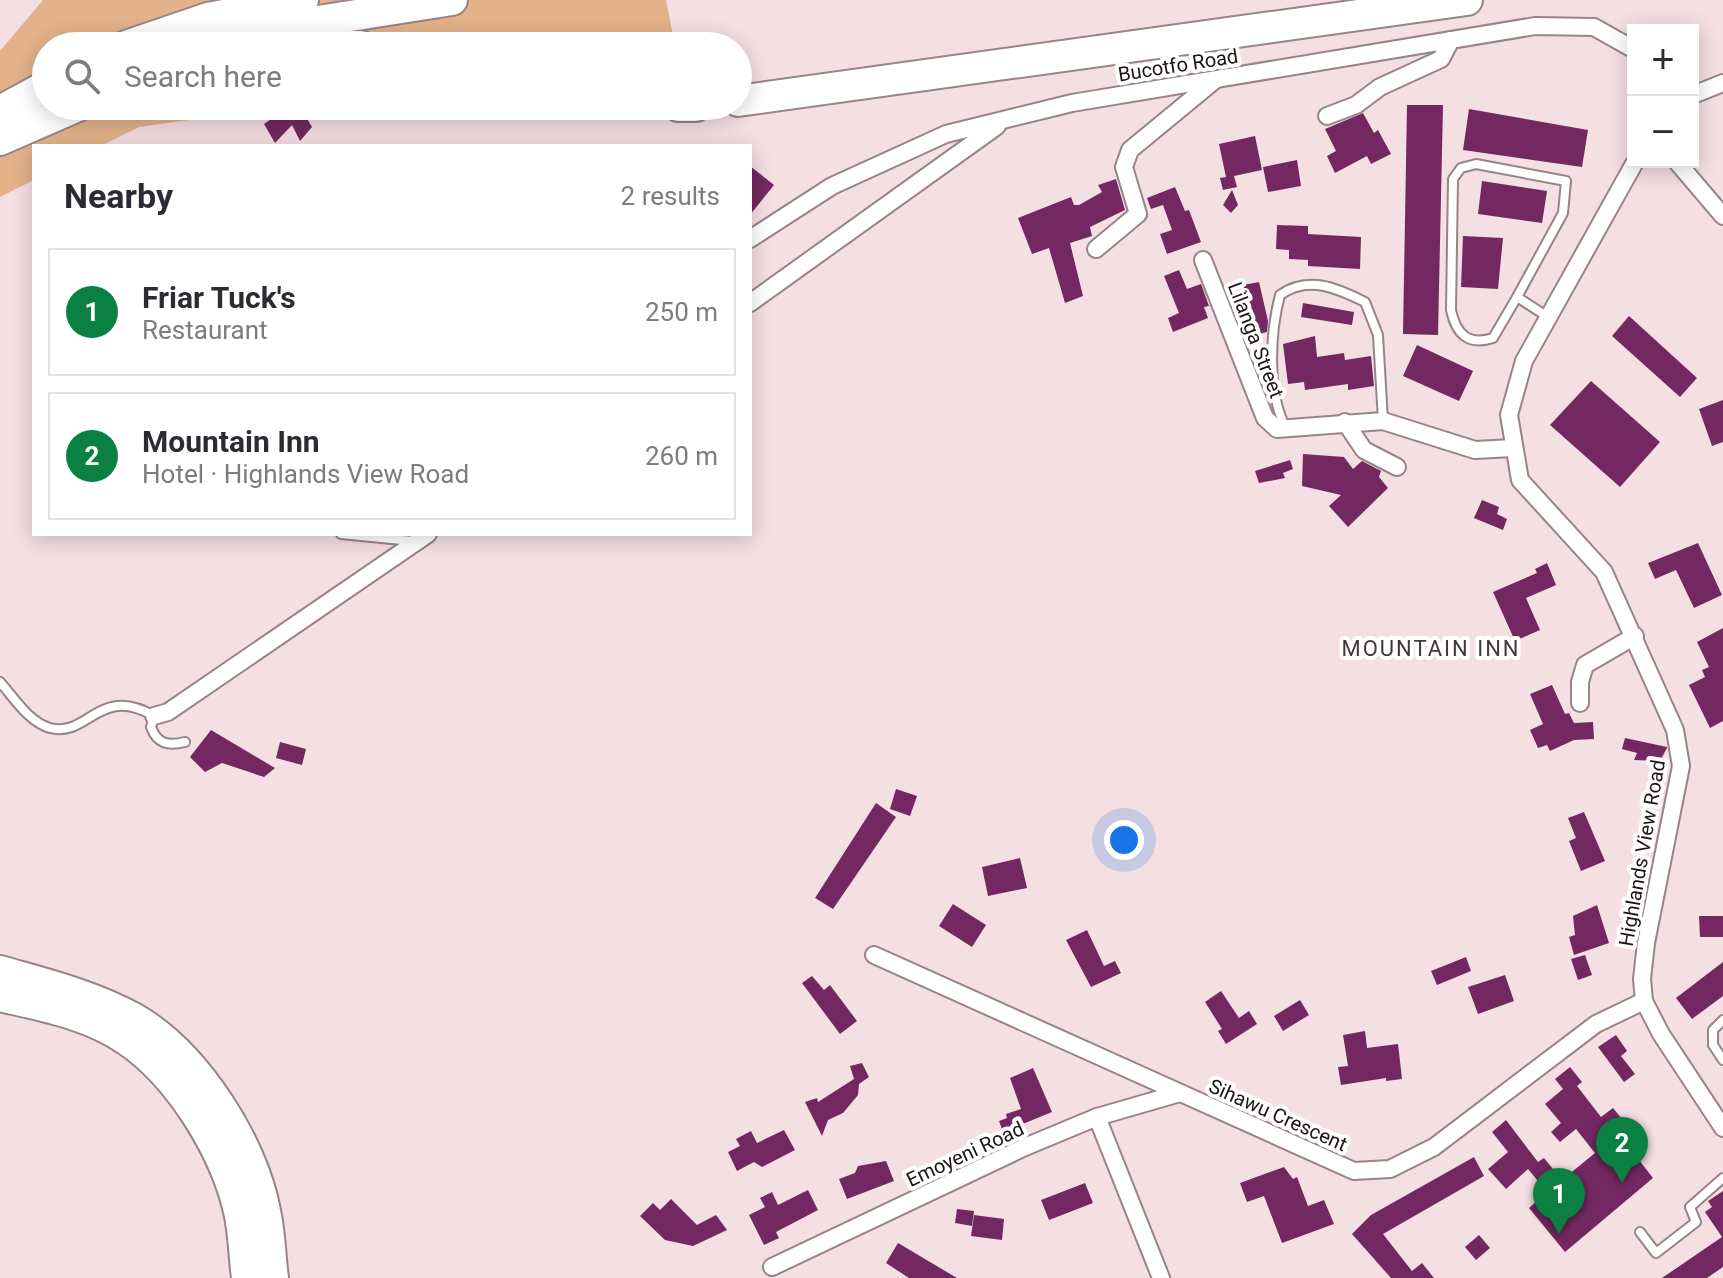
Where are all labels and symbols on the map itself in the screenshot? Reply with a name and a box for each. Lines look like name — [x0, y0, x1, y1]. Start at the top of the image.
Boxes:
street label: Bucotfo Road — [1116, 44, 1240, 86]
street label: Lilanga Street — [1223, 279, 1289, 401]
district label: MOUNTAIN INN — [1341, 636, 1521, 661]
street label: Highlands View Road — [1614, 758, 1670, 948]
your location — [1104, 820, 1144, 860]
street label: Sihawu Crescent — [1205, 1074, 1351, 1156]
street label: Emoyeni Road — [902, 1116, 1028, 1192]
pin: 2 — [1596, 1117, 1648, 1183]
pin: 1 — [1533, 1168, 1585, 1234]

